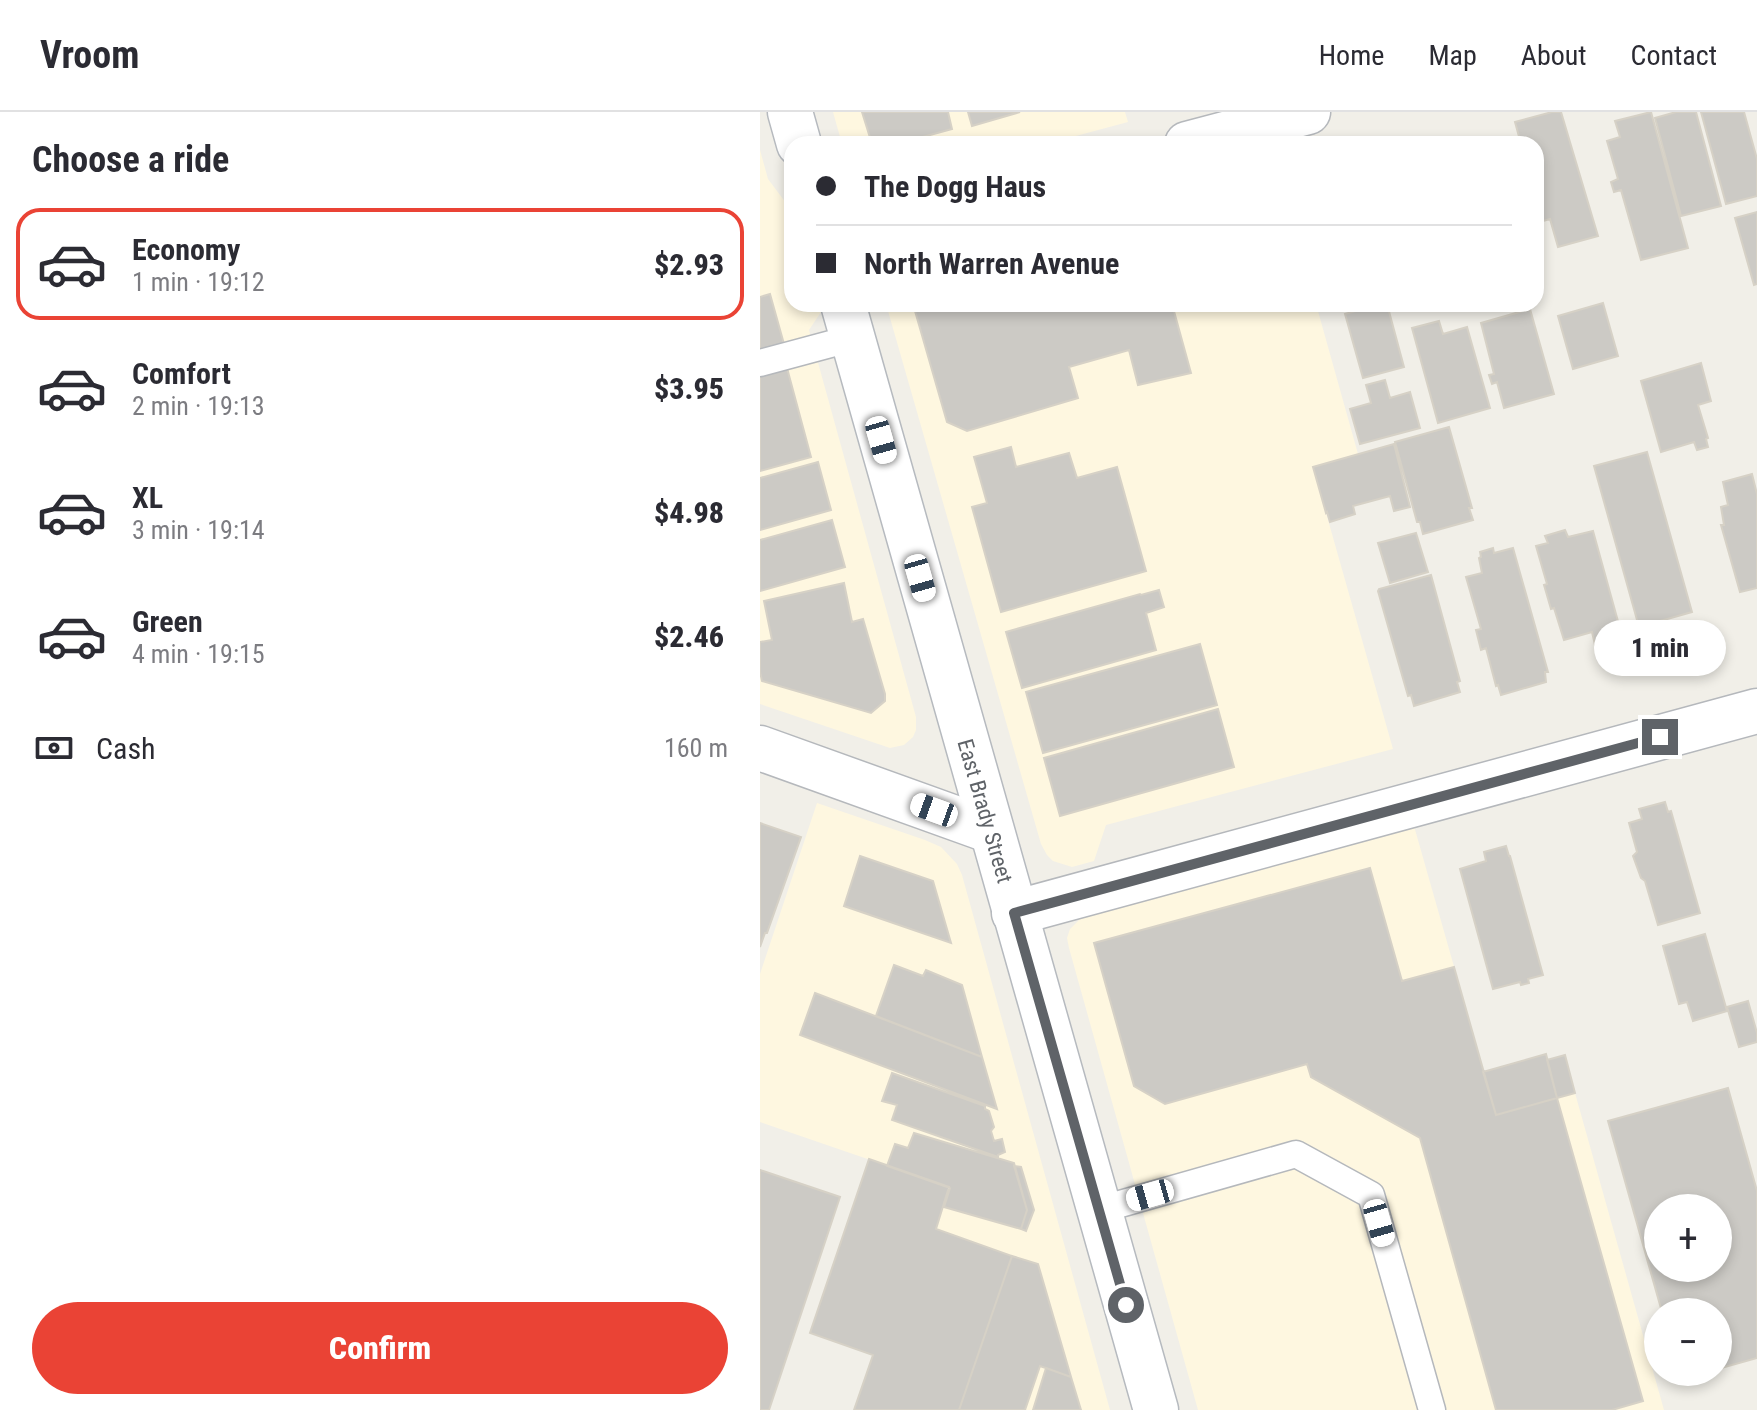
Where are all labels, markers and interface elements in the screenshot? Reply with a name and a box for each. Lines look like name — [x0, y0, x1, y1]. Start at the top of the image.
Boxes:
text: Vroom — [40, 33, 139, 77]
text: Home — [1319, 39, 1384, 72]
text: Map — [1428, 39, 1477, 72]
text: About — [1521, 39, 1587, 72]
text: Contact — [1631, 39, 1717, 72]
text: Choose a ride — [32, 139, 229, 181]
text: The Dogg Haus — [864, 169, 1046, 204]
icon: car — [36, 228, 108, 300]
text: Economy — [132, 232, 240, 267]
text: North Warren Avenue — [864, 246, 1119, 281]
text: $2.93 — [654, 247, 724, 282]
text: 1 min · 19:12 — [132, 267, 265, 297]
icon: car — [36, 352, 108, 424]
text: Comfort — [132, 356, 231, 391]
text: $3.95 — [654, 371, 724, 406]
text: 2 min · 19:13 — [132, 391, 265, 421]
car — [863, 414, 899, 466]
icon: car — [36, 476, 108, 548]
text: XL — [132, 480, 163, 515]
text: $4.98 — [654, 495, 724, 530]
text: 3 min · 19:14 — [132, 515, 265, 545]
car — [902, 552, 938, 604]
icon: car — [36, 600, 108, 672]
text: Green — [132, 604, 203, 639]
text: $2.46 — [654, 619, 724, 654]
callout: 1 min — [1594, 621, 1726, 677]
text: 1 min — [1631, 633, 1689, 663]
text: 4 min · 19:15 — [132, 639, 265, 669]
route end — [1642, 719, 1678, 755]
icon: cash — [32, 726, 76, 770]
text: Cash — [96, 731, 156, 766]
text: 160 m — [664, 733, 728, 763]
street label: East Brady Street — [953, 736, 1017, 886]
car — [907, 791, 961, 829]
car — [1124, 1177, 1176, 1213]
map controls — [1644, 1194, 1732, 1386]
button: + — [1644, 1194, 1732, 1282]
car — [1361, 1197, 1397, 1249]
route start — [1108, 1287, 1144, 1323]
button: − — [1644, 1298, 1732, 1386]
button: Confirm — [32, 1302, 728, 1394]

